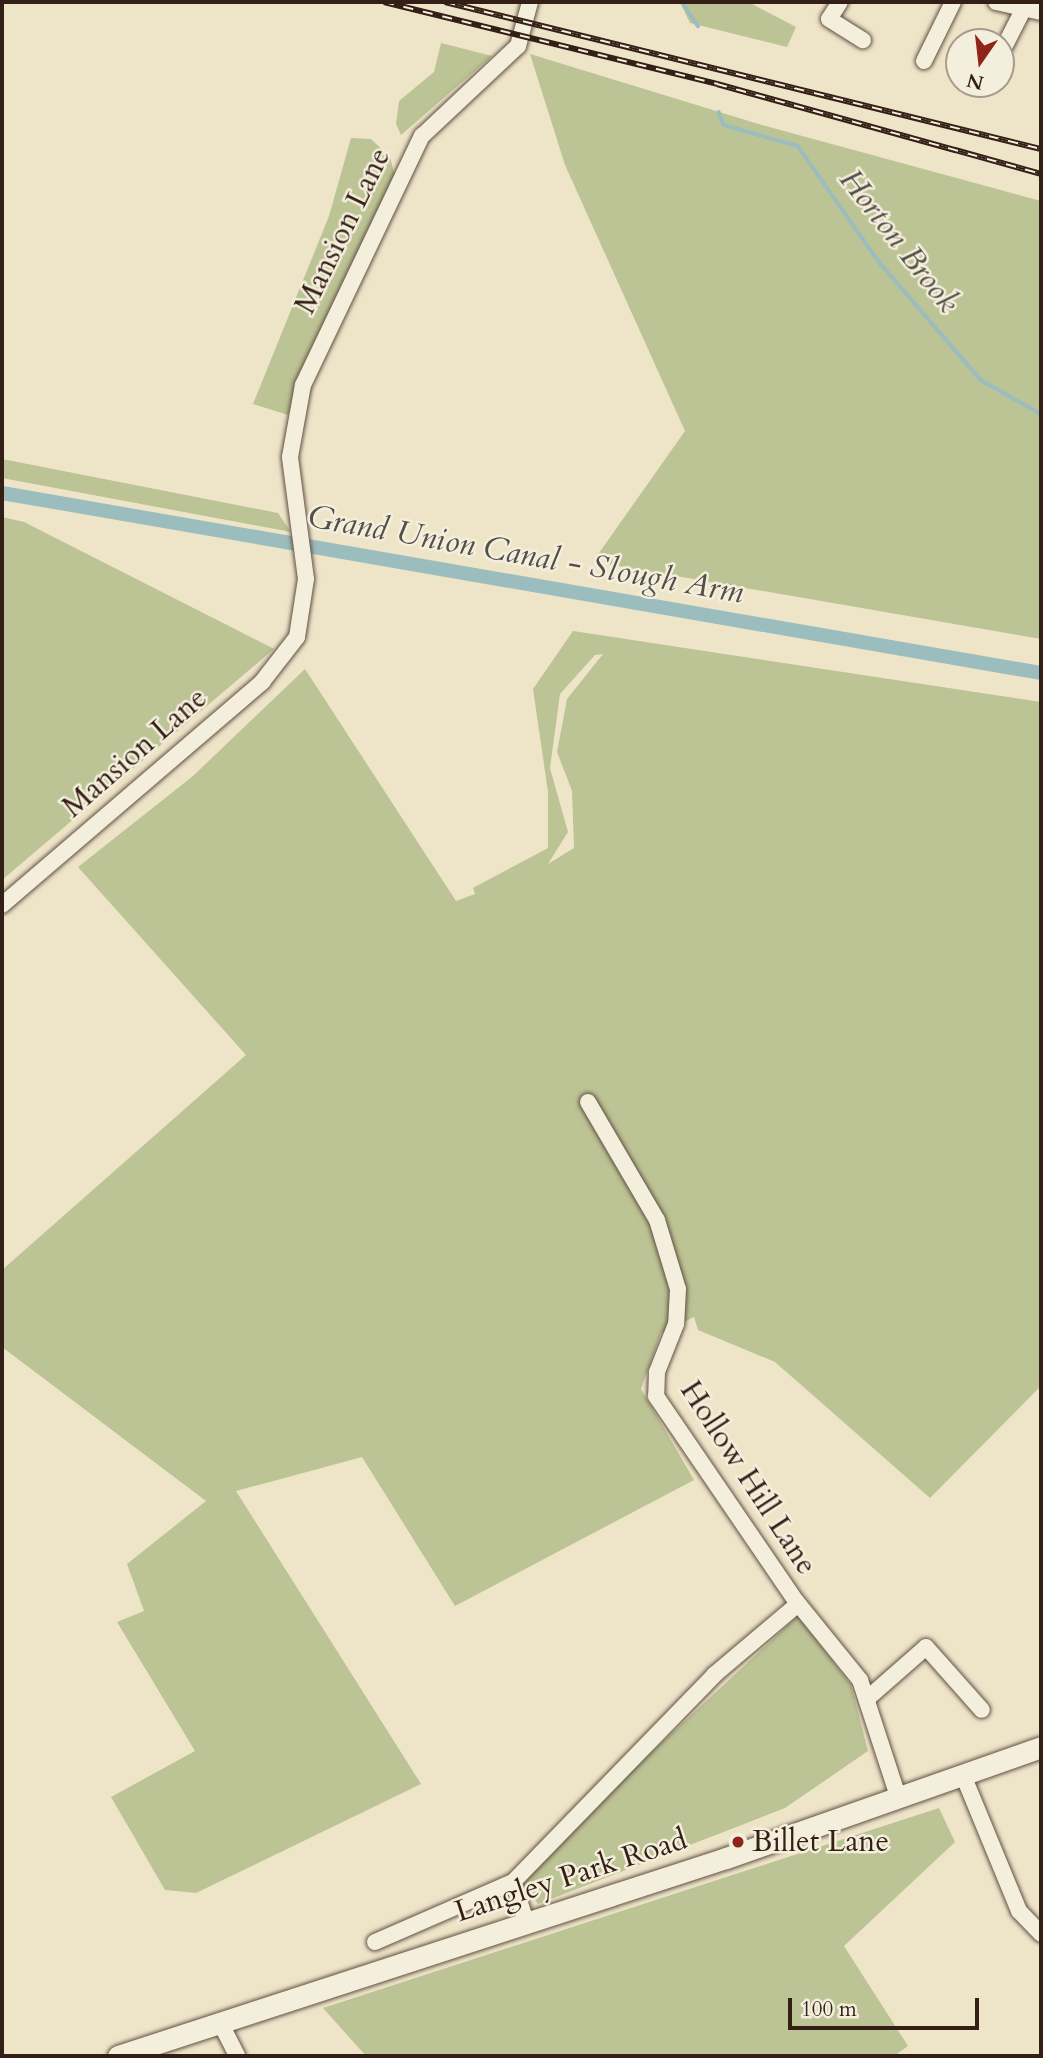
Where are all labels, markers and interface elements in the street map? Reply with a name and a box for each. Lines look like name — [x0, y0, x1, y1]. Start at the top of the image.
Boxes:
north arrow — [945, 28, 1015, 98]
text: N — [964, 67, 987, 96]
street label: Mansion Lane — [287, 142, 399, 320]
water label: Horton Brook — [831, 161, 967, 321]
water label: Grand Union Canal - Slough Arm — [305, 498, 747, 612]
street label: Mansion Lane — [55, 680, 215, 826]
street label: Hollow Hill Lane — [672, 1374, 824, 1582]
street label: Langley Park Road — [450, 1822, 692, 1930]
place label: Billet Lane — [752, 1824, 889, 1860]
marker: Billet Lane — [730, 1834, 746, 1850]
scale bar — [791, 1984, 982, 2028]
text: 100 m — [801, 1995, 857, 2024]

